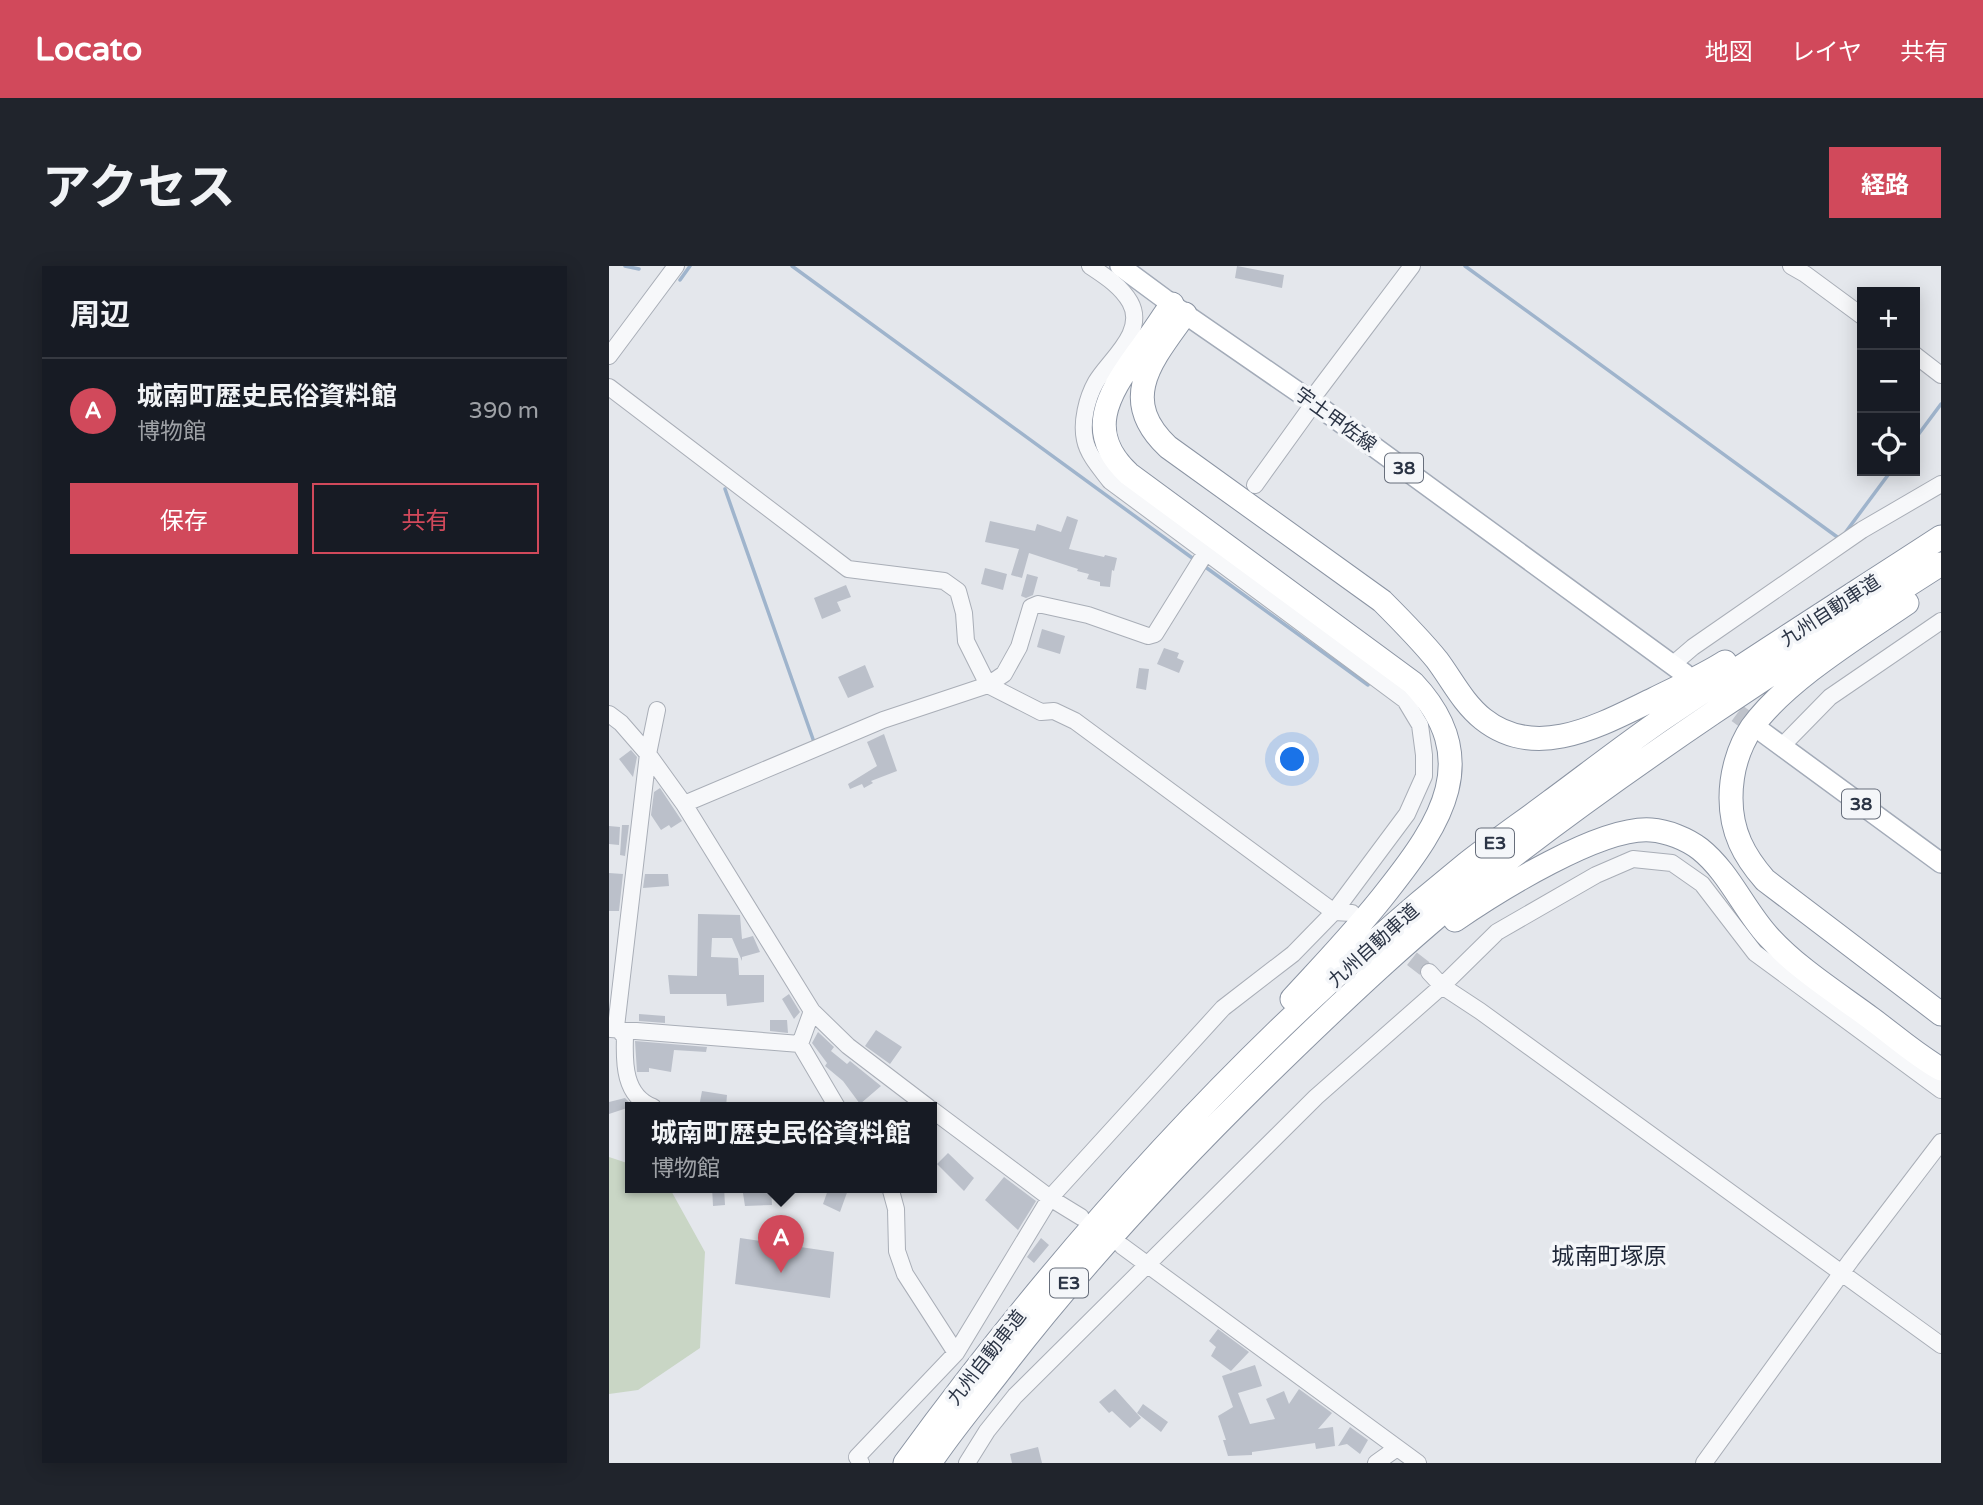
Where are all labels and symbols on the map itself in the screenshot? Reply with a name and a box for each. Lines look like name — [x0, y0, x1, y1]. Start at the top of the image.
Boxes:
street label: 宇土甲佐線 — [1291, 383, 1380, 457]
road number: 38 — [1385, 454, 1423, 482]
street label: 九州自動車道 — [1777, 571, 1884, 651]
your location — [1275, 742, 1309, 776]
road number: 38 — [1842, 790, 1880, 818]
road number: E3 — [1476, 828, 1514, 858]
street label: 九州自動車道 — [1324, 899, 1423, 992]
pin: A — [758, 1215, 804, 1273]
district label: 城南町塚原 — [1552, 1243, 1667, 1271]
road number: E3 — [1050, 1268, 1088, 1298]
street label: 九州自動車道 — [943, 1306, 1031, 1409]

